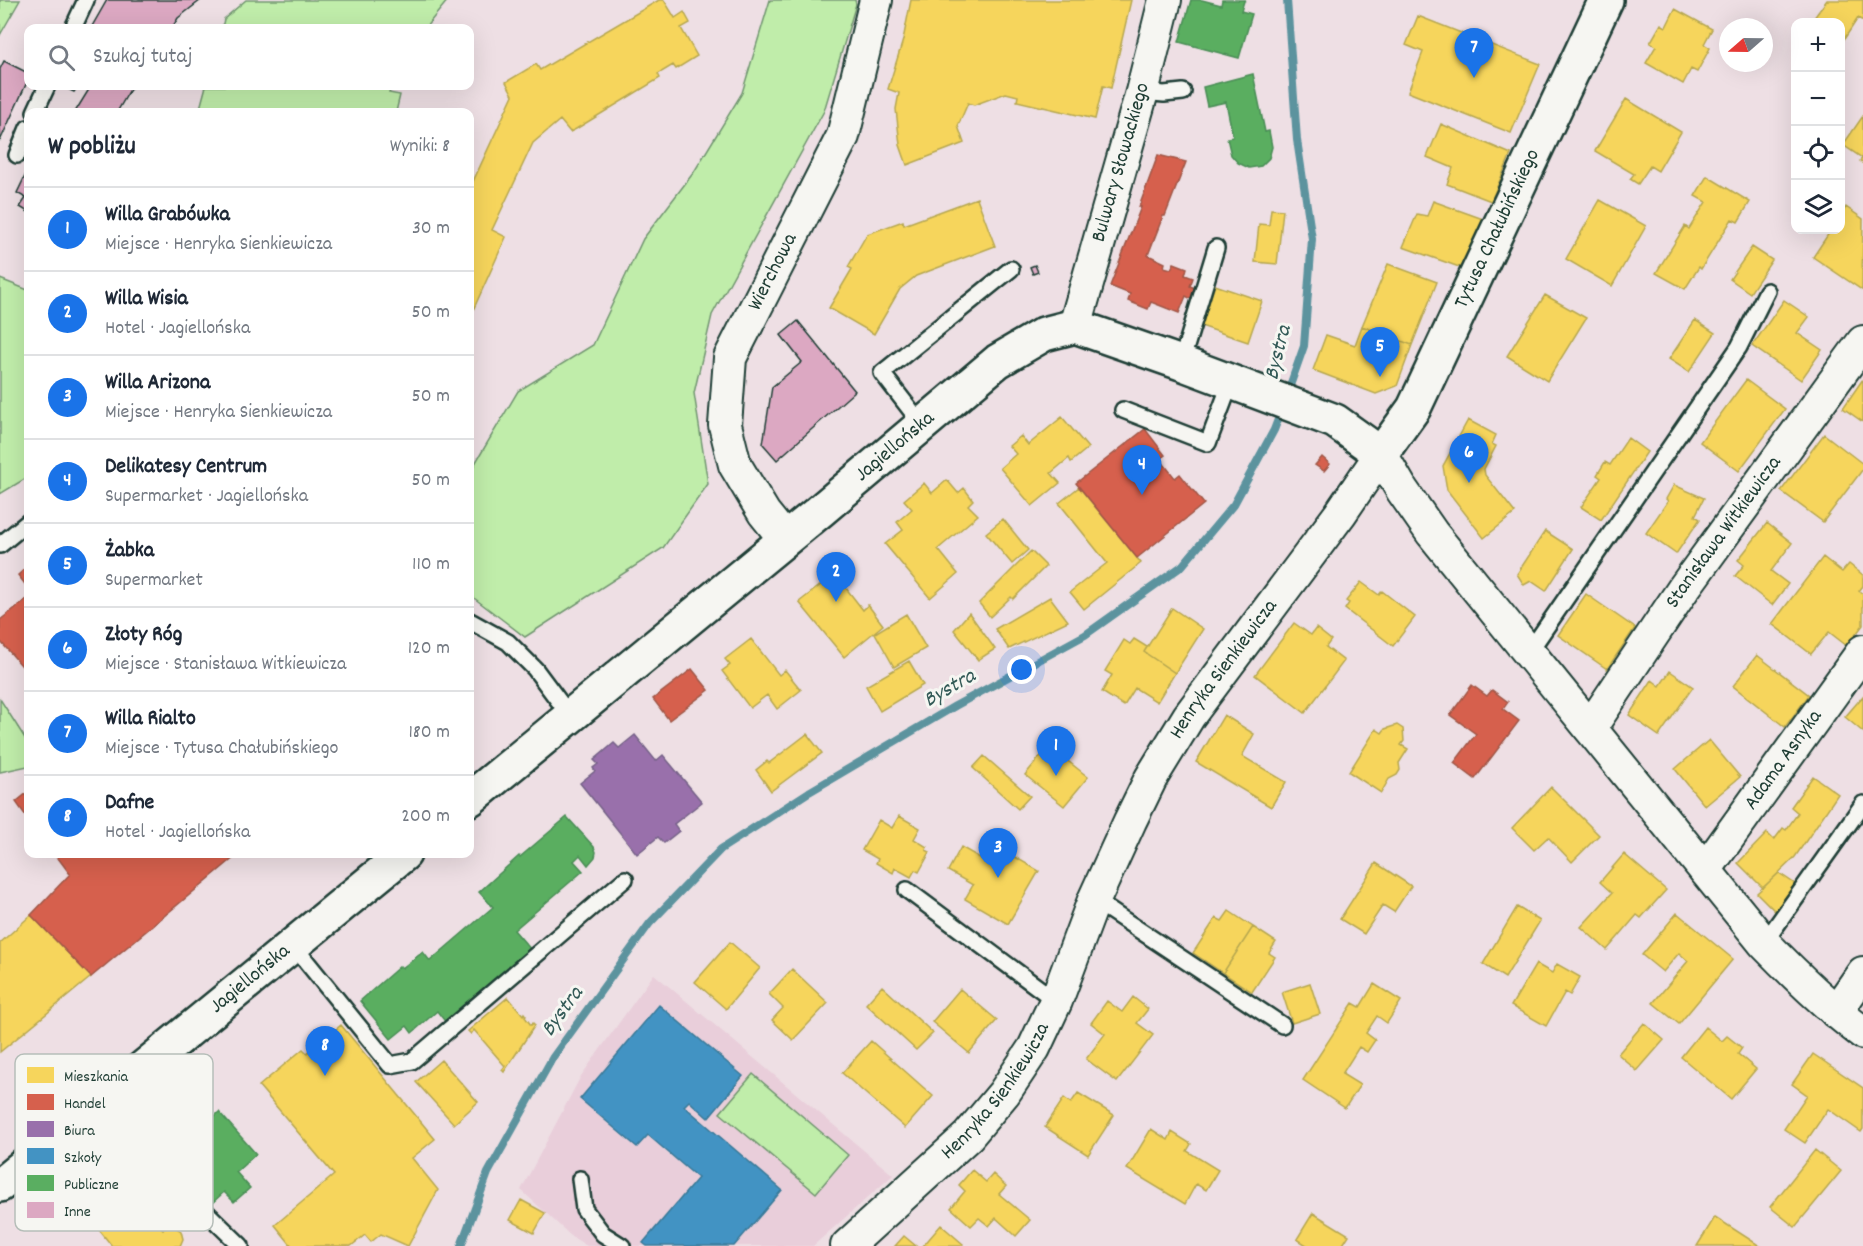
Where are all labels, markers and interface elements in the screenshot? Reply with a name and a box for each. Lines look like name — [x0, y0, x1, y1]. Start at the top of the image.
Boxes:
north arrow — [1719, 18, 1773, 72]
map controls — [1791, 18, 1845, 234]
button: + — [1791, 18, 1845, 72]
search box — [24, 24, 474, 90]
pin: 7 — [1454, 28, 1494, 78]
icon: search — [45, 41, 78, 74]
text: Szukaj tutaj — [93, 42, 192, 73]
button: − — [1791, 72, 1845, 126]
street label: Bulwary Słowackiego — [1085, 80, 1159, 246]
button: locate — [1791, 126, 1845, 180]
text: W pobliżu — [48, 129, 136, 166]
text: Wyniki: 8 — [390, 133, 450, 161]
street label: Tytusa Chałubińskiego — [1448, 144, 1549, 314]
button: layers — [1791, 180, 1845, 234]
text: Willa Grabówka — [105, 200, 230, 231]
text: 1 — [65, 215, 70, 243]
text: 30 m — [412, 215, 450, 243]
street label: Wierchowa — [741, 227, 806, 317]
text: Miejsce · Henryka Sienkiewicza — [105, 231, 332, 259]
text: Willa Wisia — [105, 284, 188, 315]
text: 2 — [63, 299, 72, 327]
text: 50 m — [412, 299, 450, 327]
text: Hotel · Jagiellońska — [105, 315, 250, 343]
water label: Bystra — [1257, 321, 1301, 384]
pin: 5 — [1360, 328, 1400, 377]
text: Willa Arizona — [105, 368, 210, 399]
text: 3 — [63, 383, 72, 411]
text: 50 m — [412, 383, 450, 411]
text: Miejsce · Henryka Sienkiewicza — [105, 399, 332, 427]
street label: Jagiellońska — [849, 404, 943, 490]
pin: 6 — [1450, 434, 1488, 483]
pin: 4 — [1122, 446, 1162, 495]
street label: Stanisława Witkiewicza — [1659, 450, 1790, 615]
text: Delikatesy Centrum — [105, 452, 267, 483]
text: 4 — [63, 467, 72, 495]
text: 50 m — [412, 467, 450, 495]
text: Supermarket · Jagiellońska — [105, 483, 308, 511]
text: Żabka — [105, 536, 154, 567]
text: 5 — [63, 551, 72, 579]
text: 110 m — [412, 551, 450, 579]
pin: 2 — [816, 552, 856, 602]
text: Supermarket — [105, 567, 203, 595]
street label: Henryka Sienkiewicza — [1163, 593, 1286, 745]
text: Złoty Róg — [105, 620, 182, 651]
text: 6 — [63, 635, 72, 663]
text: 120 m — [408, 635, 450, 663]
text: Miejsce · Stanisława Witkiewicza — [105, 651, 346, 679]
your location — [1007, 655, 1036, 684]
water label: Bystra — [918, 661, 983, 716]
street label: Adama Asnyka — [1738, 703, 1831, 817]
text: Willa Rialto — [105, 704, 196, 735]
text: 7 — [64, 719, 71, 747]
text: 180 m — [408, 719, 450, 747]
pin: 1 — [1036, 726, 1076, 776]
text: Miejsce · Tytusa Chałubińskiego — [105, 735, 338, 763]
text: Dafne — [105, 788, 154, 819]
text: 8 — [63, 803, 72, 831]
text: 200 m — [401, 803, 450, 831]
text: Hotel · Jagiellońska — [105, 819, 250, 847]
pin: 3 — [978, 828, 1018, 878]
street label: Jagiellońska — [204, 937, 298, 1022]
water label: Bystra — [534, 979, 593, 1043]
street label: Henryka Sienkiewicza — [935, 1017, 1059, 1168]
pin: 8 — [306, 1026, 344, 1076]
legend — [15, 1054, 213, 1231]
text: Mieszkania — [64, 1066, 129, 1089]
text: Handel — [64, 1093, 106, 1116]
text: Biura — [64, 1120, 95, 1143]
text: Szkoły — [64, 1147, 102, 1170]
text: Publiczne — [64, 1174, 119, 1197]
text: Inne — [64, 1201, 91, 1224]

